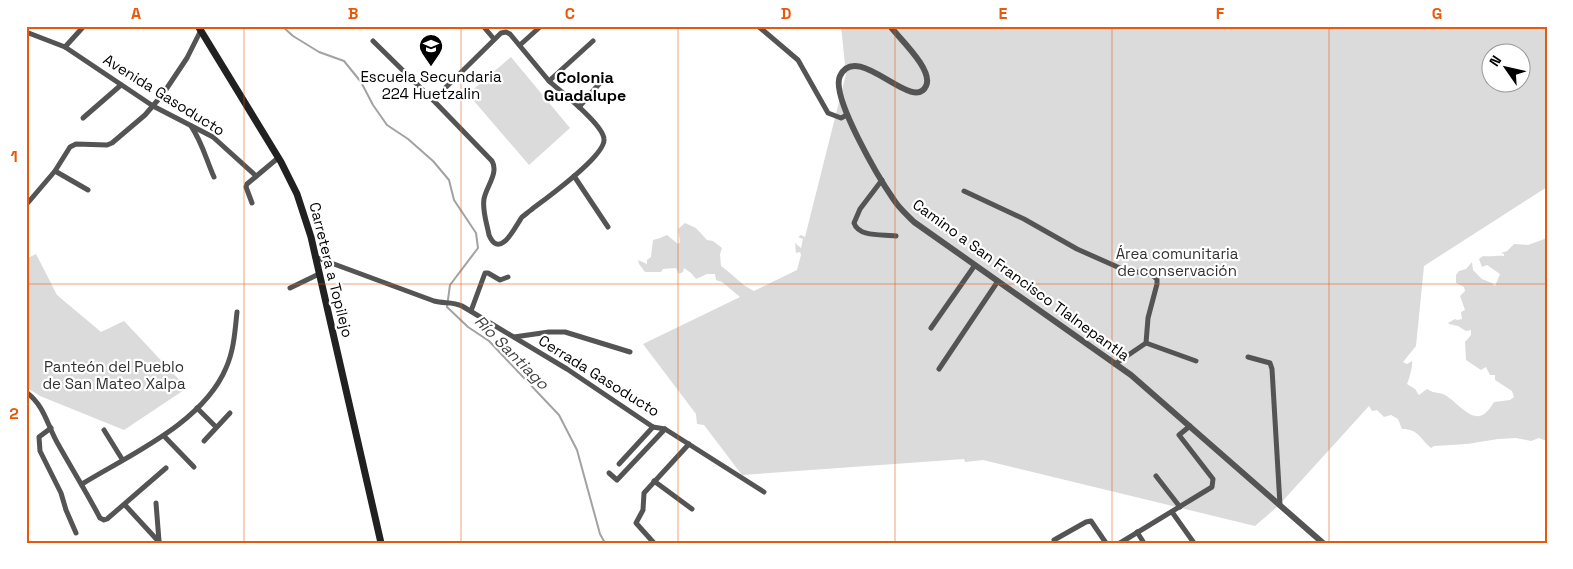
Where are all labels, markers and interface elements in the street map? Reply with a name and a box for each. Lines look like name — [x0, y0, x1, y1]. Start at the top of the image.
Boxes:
text: A — [131, 3, 141, 24]
text: B — [348, 3, 358, 24]
text: C — [565, 3, 575, 24]
text: D — [781, 3, 791, 24]
text: E — [999, 3, 1008, 24]
text: F — [1216, 3, 1225, 24]
text: G — [1432, 3, 1442, 24]
school or university icon: Escuela Secundaria 224 Huetzalin — [418, 33, 444, 67]
north arrow — [1480, 42, 1530, 92]
street label: Avenida Gasoducto — [100, 49, 229, 140]
text: N — [1485, 52, 1505, 70]
place label: Escuela Secundaria 224 Huetzalin — [360, 67, 502, 103]
district label: Colonia Guadalupe — [544, 67, 626, 106]
text: 1 — [10, 146, 18, 167]
street label: Camino a San Francisco Tlalnepantla — [909, 194, 1134, 365]
street label: Carretera a Topilejo — [305, 200, 357, 340]
park label: Área comunitaria de conservación — [1116, 244, 1239, 280]
water label: Río Santiago — [470, 311, 554, 395]
street label: Cerrada Gasoducto — [535, 331, 663, 421]
park label: Panteón del Pueblo de San Mateo Xalpa — [42, 357, 186, 393]
text: 2 — [9, 403, 19, 424]

